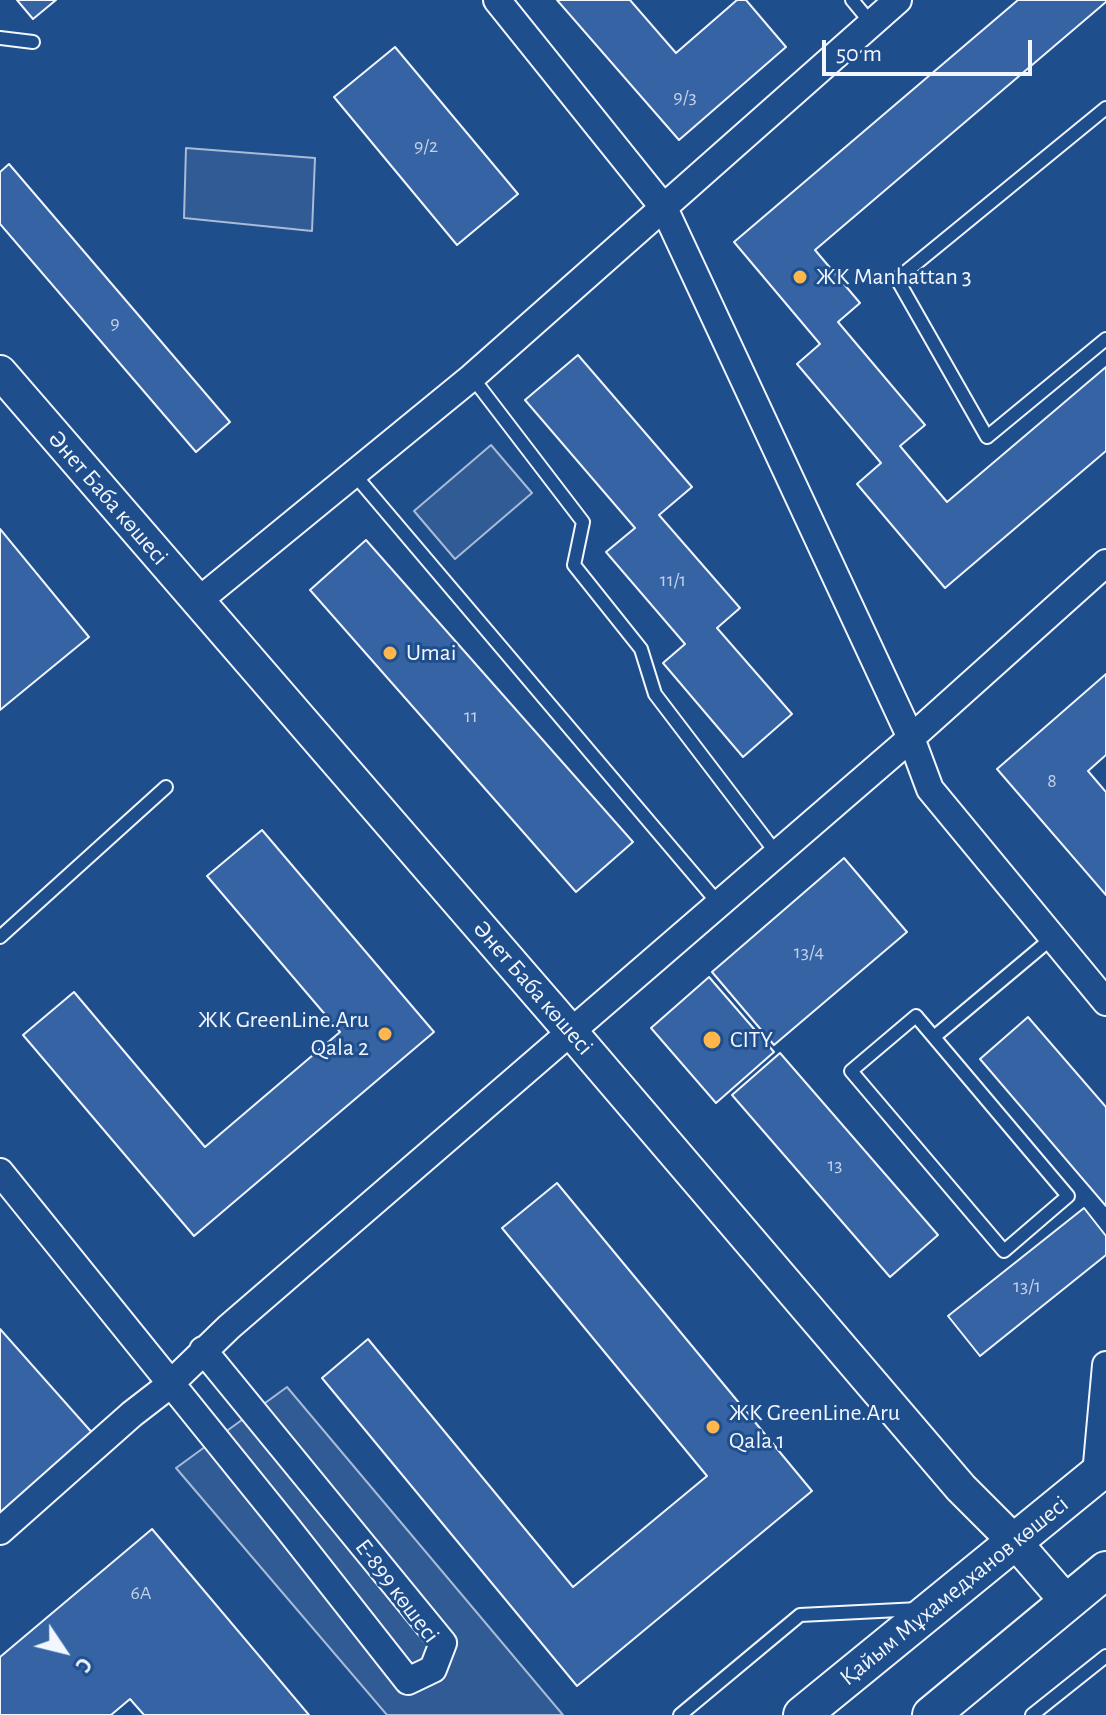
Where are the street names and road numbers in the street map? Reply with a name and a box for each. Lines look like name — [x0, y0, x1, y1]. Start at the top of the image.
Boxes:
street label: Әнет Баба көшесі — [42, 425, 174, 571]
street label: Әнет Баба көшесі — [467, 915, 599, 1061]
street label: Қайым Мұхамедханов көшесі — [834, 1490, 1074, 1692]
street label: Е-899 көшесі — [349, 1533, 445, 1649]

